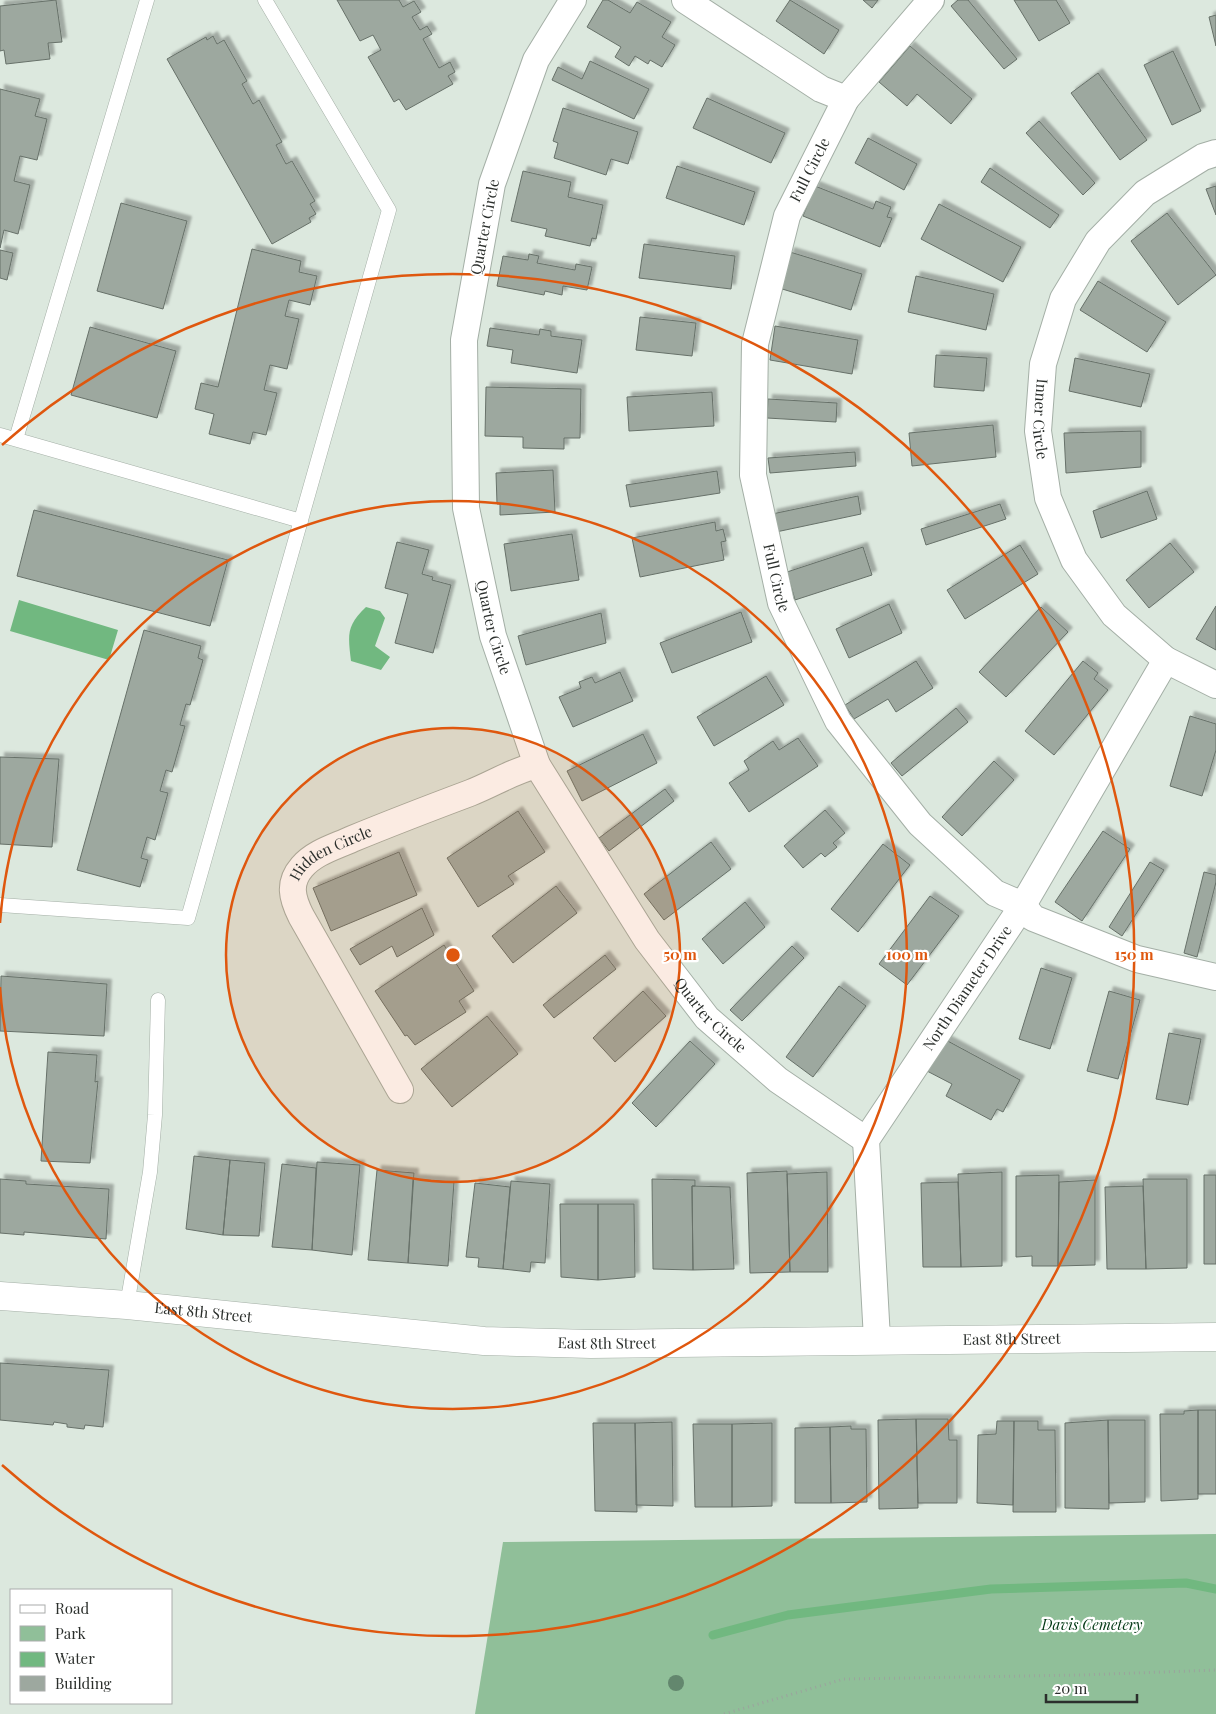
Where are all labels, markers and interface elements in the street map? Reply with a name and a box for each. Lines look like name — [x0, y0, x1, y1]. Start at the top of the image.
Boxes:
street label: Full Circle — [784, 134, 834, 205]
street label: Quarter Circle — [465, 177, 503, 276]
street label: Inner Circle — [1029, 378, 1053, 460]
street label: Full Circle — [759, 542, 795, 615]
street label: Quarter Circle — [472, 578, 516, 677]
street label: Hidden Circle — [284, 821, 375, 884]
street label: North Diameter Drive — [918, 921, 1016, 1054]
text: 50 m — [663, 944, 697, 964]
text: 100 m — [886, 944, 929, 964]
text: 150 m — [1114, 944, 1154, 964]
centre of rings — [444, 946, 462, 964]
street label: Quarter Circle — [670, 973, 751, 1057]
street label: East 8th Street — [154, 1297, 254, 1327]
street label: East 8th Street — [963, 1328, 1062, 1349]
street label: East 8th Street — [558, 1332, 657, 1353]
legend — [10, 1589, 172, 1704]
text: Road — [55, 1598, 89, 1618]
park label: Davis Cemetery — [1041, 1614, 1142, 1634]
text: Park — [55, 1623, 87, 1643]
text: Water — [54, 1648, 95, 1668]
scale bar — [1046, 1672, 1137, 1704]
text: Building — [55, 1673, 112, 1693]
text: 20 m — [1054, 1678, 1088, 1698]

